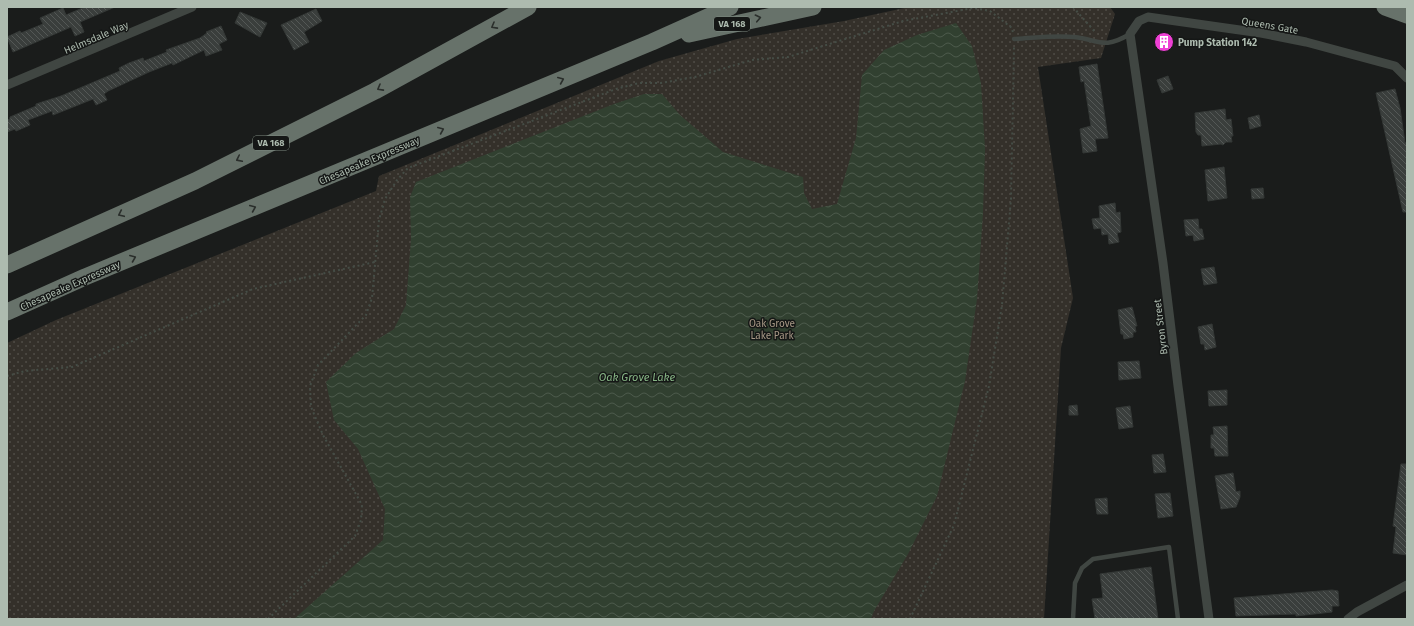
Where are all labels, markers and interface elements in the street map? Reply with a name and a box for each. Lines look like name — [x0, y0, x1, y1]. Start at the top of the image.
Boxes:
one-way arrow — [755, 14, 762, 23]
street label: Queens Gate — [1240, 15, 1299, 37]
road number: VA 168 — [714, 17, 750, 31]
street label: Helmsdale Way — [62, 19, 131, 57]
one-way arrow — [491, 21, 498, 28]
building icon: Pump Station 142 — [1153, 31, 1175, 53]
place label: Pump Station 142 — [1178, 37, 1257, 49]
one-way arrow — [557, 77, 565, 85]
one-way arrow — [377, 84, 384, 91]
one-way arrow — [437, 127, 445, 135]
street label: Chesapeake Expressway — [317, 134, 422, 188]
road number: VA 168 — [253, 136, 289, 150]
one-way arrow — [236, 154, 243, 162]
one-way arrow — [249, 205, 256, 213]
one-way arrow — [118, 210, 125, 218]
one-way arrow — [129, 254, 136, 262]
street label: Chesapeake Expressway — [19, 258, 122, 313]
street label: Byron Street — [1152, 298, 1170, 355]
park label: Oak Grove Lake Park — [749, 318, 795, 342]
water label: Oak Grove Lake — [599, 371, 676, 384]

